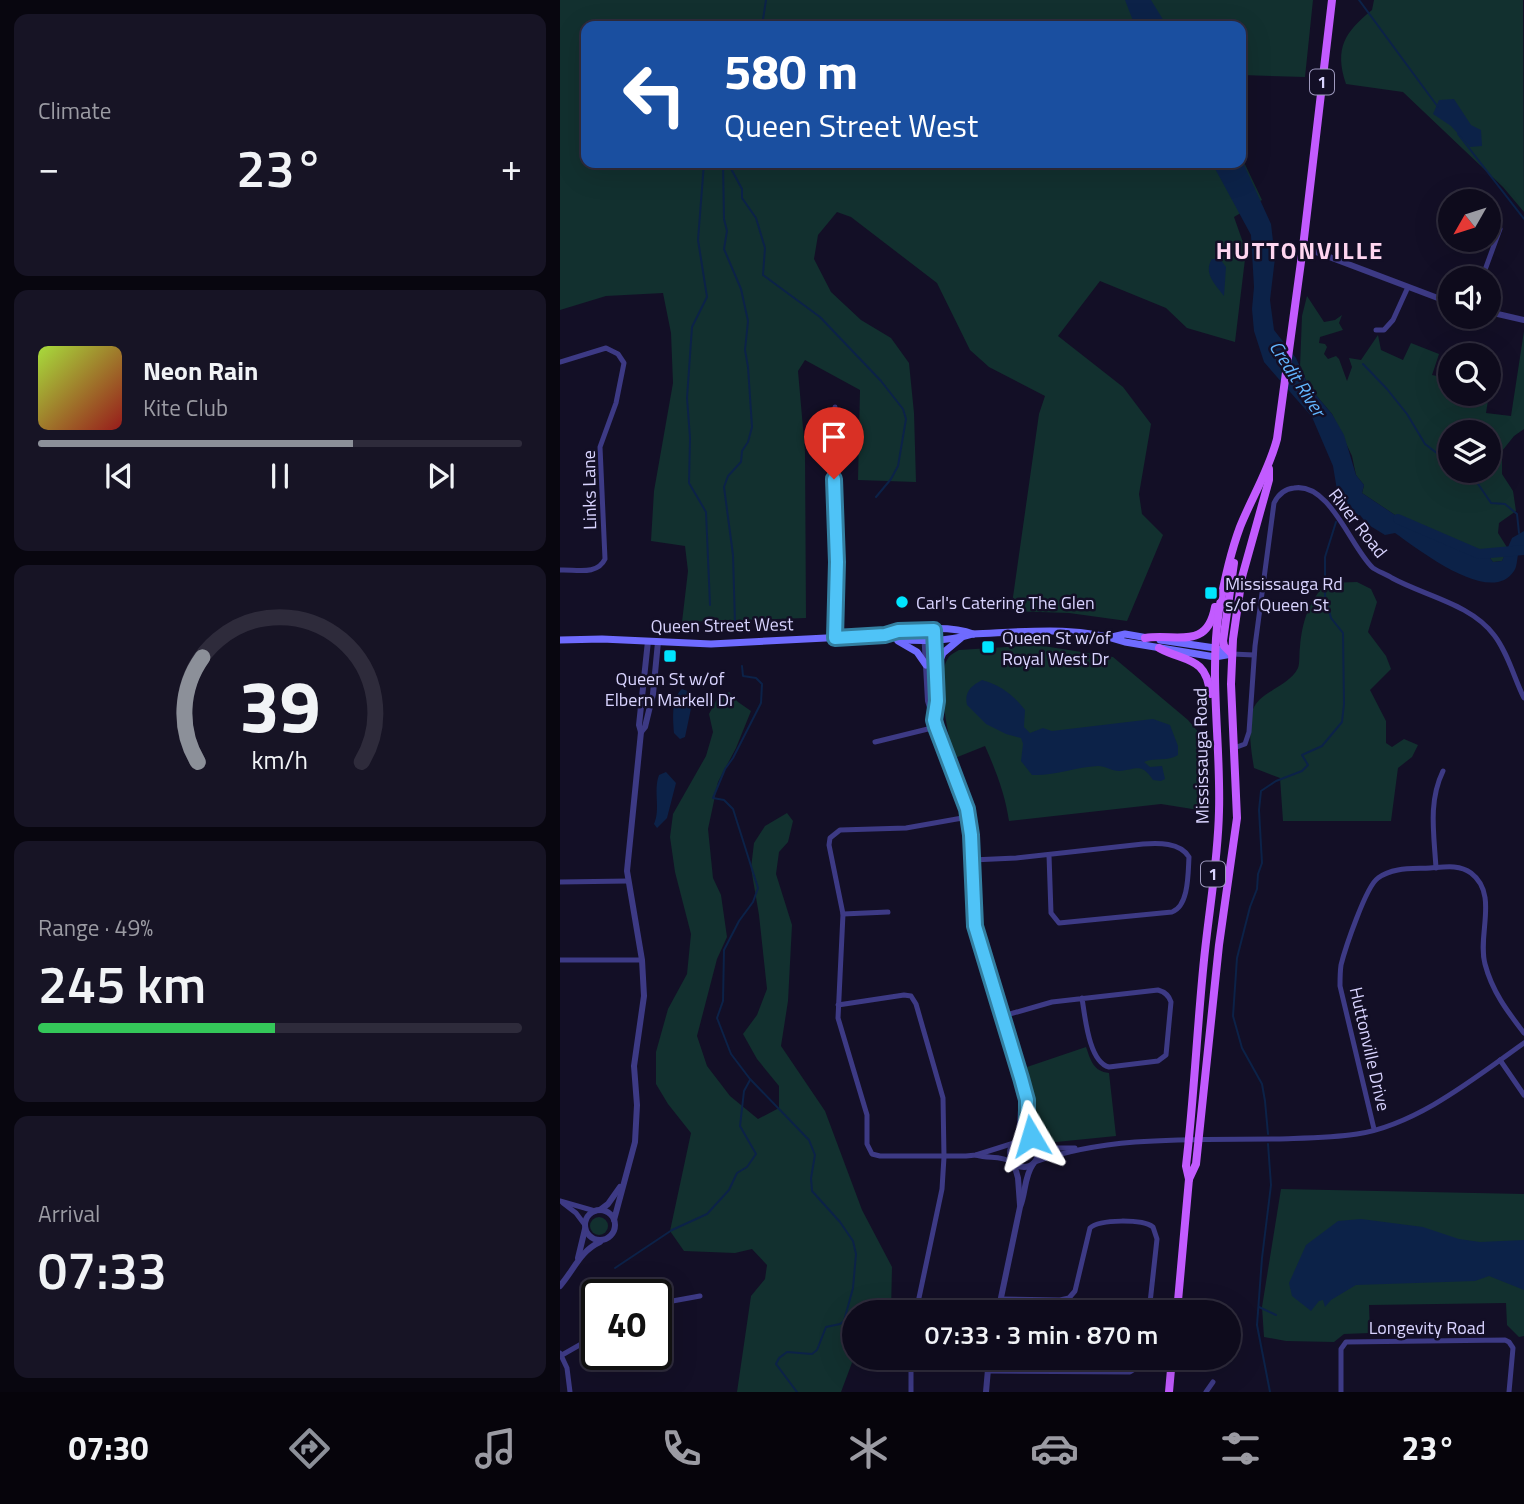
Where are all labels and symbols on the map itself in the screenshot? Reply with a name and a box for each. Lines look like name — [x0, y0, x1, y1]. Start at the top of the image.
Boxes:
road number: 1 — [1310, 69, 1334, 94]
north arrow — [1438, 189, 1502, 252]
district label: HUTTONVILLE — [1216, 232, 1384, 268]
water label: Credit River — [1263, 334, 1335, 423]
pin — [804, 407, 864, 479]
street label: Links Lane — [575, 450, 603, 530]
street label: River Road — [1322, 482, 1394, 564]
place label: Mississauga Rd s/of Queen St — [1225, 570, 1343, 618]
marker: Mississauga Rd s/of Queen St — [1203, 585, 1219, 601]
place label: Carl's Catering The Glen — [916, 589, 1095, 616]
marker: Carl's Catering The Glen — [894, 594, 910, 610]
street label: Queen Street West — [650, 610, 794, 640]
place label: Queen St w/of Royal West Dr — [1002, 624, 1111, 672]
marker: Queen St w/of Royal West Dr — [980, 639, 996, 655]
marker: Queen St w/of Elbern Markell Dr — [662, 648, 678, 664]
place label: Queen St w/of Elbern Markell Dr — [605, 665, 735, 713]
street label: Mississauga Road — [1186, 688, 1216, 824]
road number: 1 — [1201, 862, 1225, 887]
street label: Huttonville Drive — [1343, 984, 1397, 1114]
position arrow — [994, 1099, 1068, 1173]
speed limit sign: 40 — [581, 1279, 672, 1370]
street label: Longevity Road — [1369, 1314, 1485, 1341]

